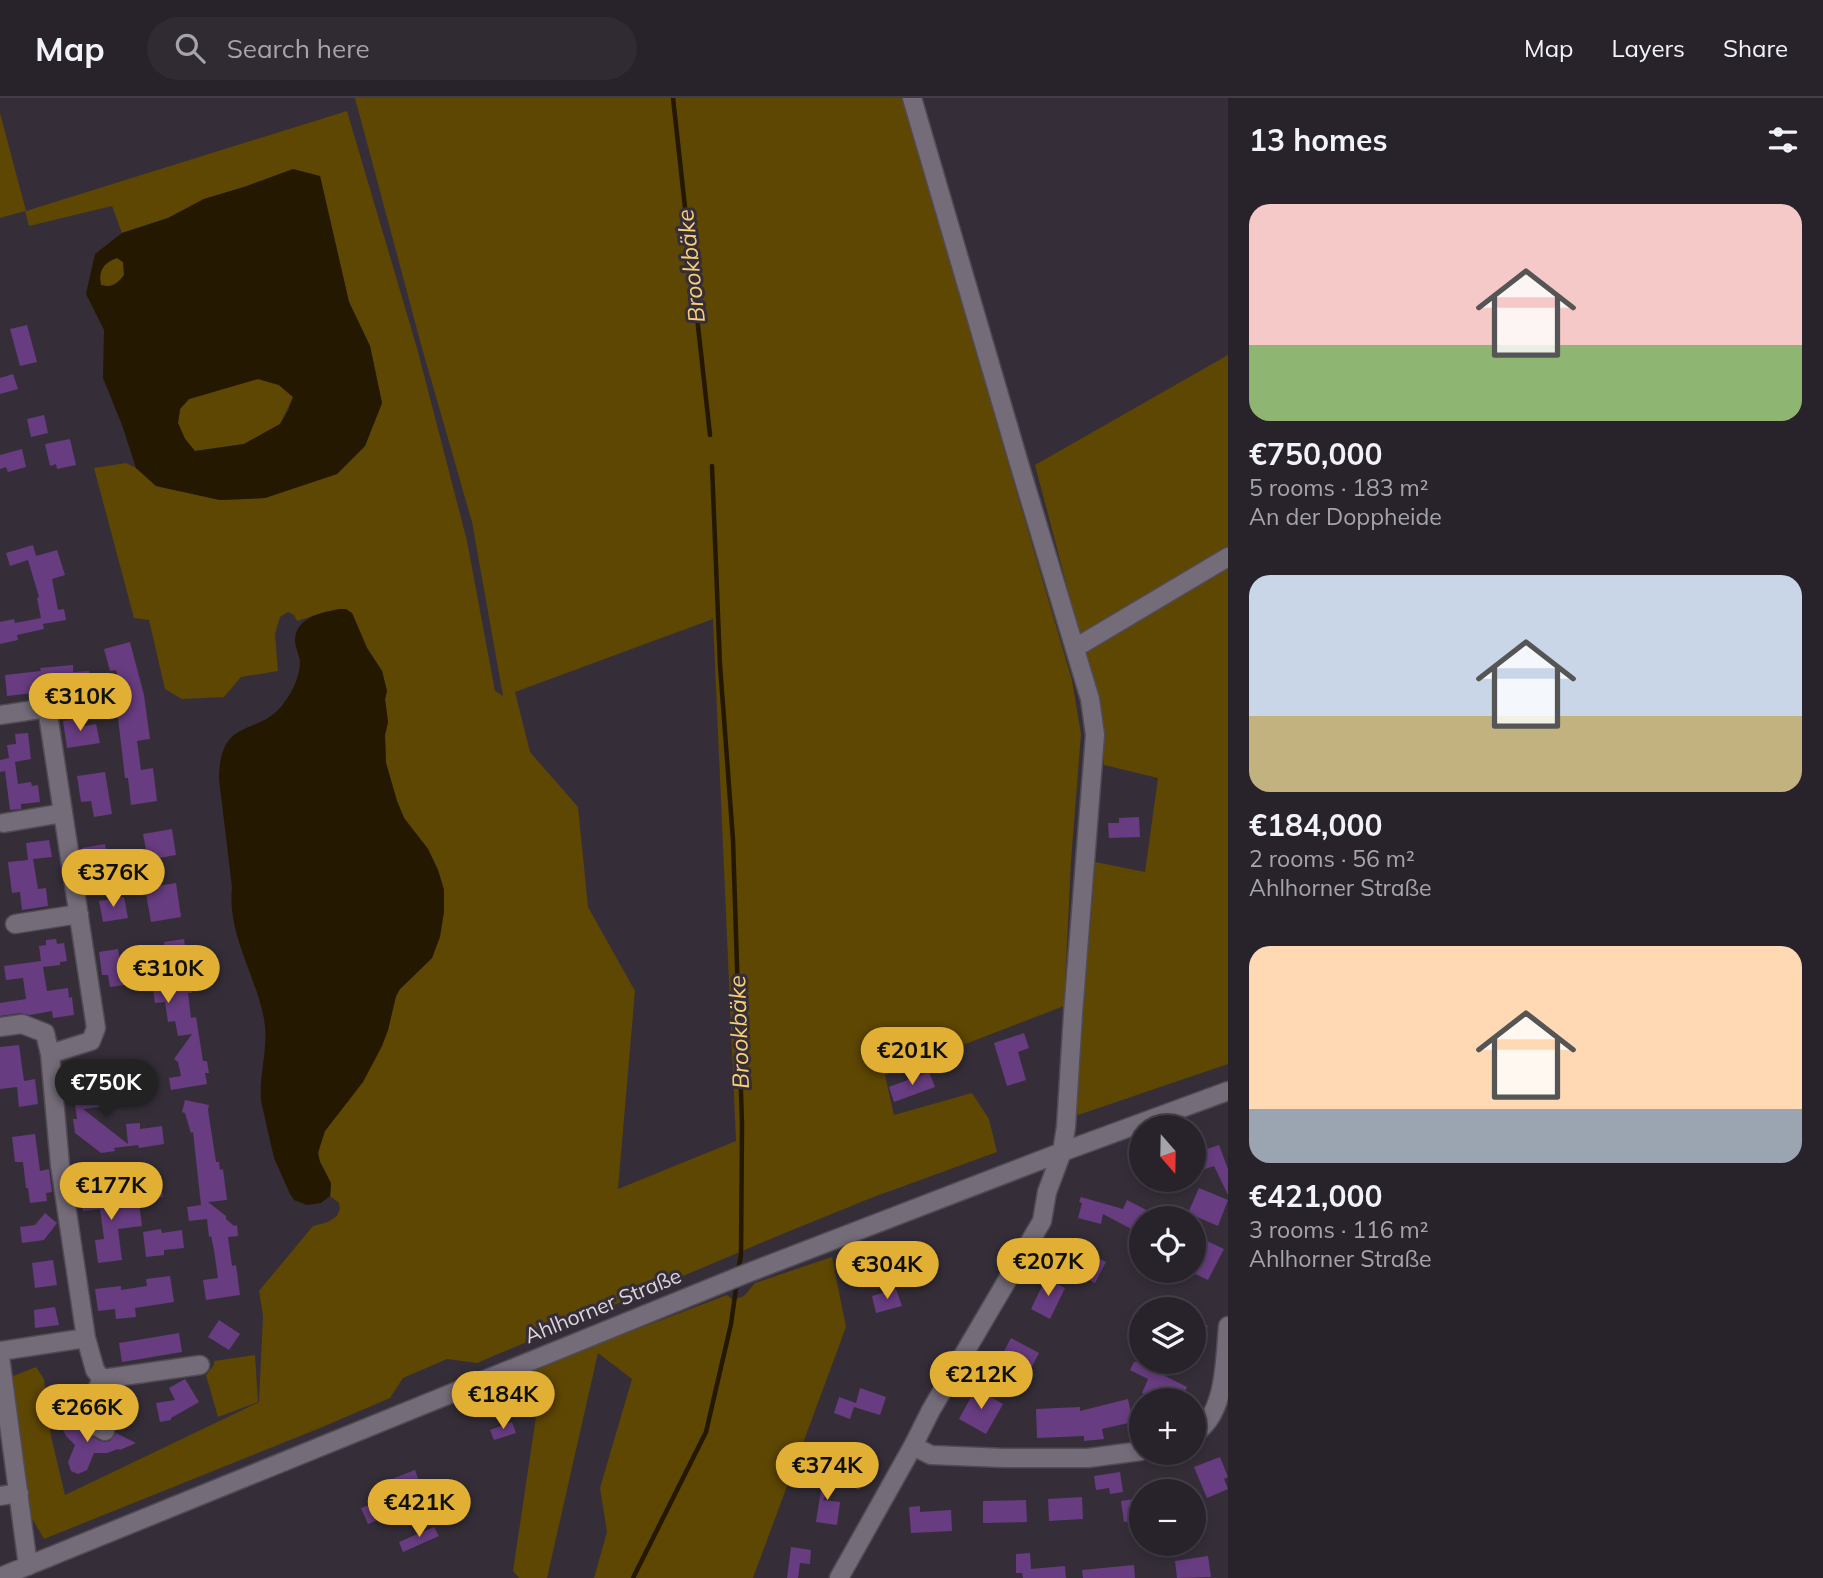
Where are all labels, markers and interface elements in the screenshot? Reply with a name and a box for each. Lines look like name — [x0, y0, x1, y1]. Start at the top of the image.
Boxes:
search box — [147, 17, 637, 80]
text: Map — [35, 28, 105, 69]
icon: search — [171, 29, 209, 67]
text: Search here — [227, 32, 370, 65]
text: Map — [1524, 33, 1573, 63]
text: Layers — [1611, 33, 1685, 63]
text: Share — [1723, 33, 1788, 63]
text: 13 homes — [1249, 121, 1388, 159]
icon: filters — [1764, 121, 1802, 159]
water label: Brookbäke — [670, 208, 711, 324]
icon: home — [1463, 250, 1589, 376]
text: €750,000 — [1249, 435, 1382, 473]
text: 5 rooms · 183 m² — [1249, 473, 1429, 502]
text: An der Doppheide — [1249, 502, 1442, 531]
icon: home — [1463, 621, 1589, 747]
pin: €310K — [31, 674, 129, 733]
text: €310K — [45, 681, 115, 710]
text: €184,000 — [1249, 806, 1382, 844]
text: 2 rooms · 56 m² — [1249, 844, 1415, 873]
pin: €376K — [64, 850, 162, 909]
text: €376K — [78, 857, 148, 886]
text: Ahlhorner Straße — [1249, 873, 1432, 902]
pin: €310K — [119, 946, 217, 1005]
text: €310K — [133, 953, 203, 982]
water label: Brookbäke — [722, 975, 755, 1089]
icon: home — [1463, 992, 1589, 1118]
pin: €201K — [863, 1028, 961, 1087]
text: €201K — [877, 1035, 947, 1064]
pin: €750K — [57, 1060, 155, 1119]
text: €750K — [71, 1067, 141, 1096]
north arrow — [1129, 1115, 1206, 1192]
map controls — [1129, 1115, 1206, 1556]
pin: €177K — [62, 1162, 160, 1222]
text: €177K — [76, 1170, 146, 1199]
text: €421,000 — [1249, 1177, 1382, 1215]
button: locate — [1129, 1206, 1206, 1283]
text: 3 rooms · 116 m² — [1249, 1215, 1429, 1244]
pin: €207K — [999, 1238, 1097, 1298]
pin: €304K — [838, 1242, 936, 1301]
text: Ahlhorner Straße — [1249, 1244, 1432, 1273]
text: €207K — [1013, 1246, 1083, 1275]
text: €304K — [852, 1249, 922, 1278]
street label: Ahlhorner Straße — [520, 1262, 685, 1348]
button: layers — [1129, 1297, 1206, 1374]
pin: €212K — [932, 1352, 1030, 1411]
text: €212K — [946, 1359, 1016, 1388]
pin: €184K — [454, 1372, 552, 1431]
text: €184K — [468, 1379, 538, 1408]
pin: €266K — [38, 1384, 136, 1444]
button: + — [1129, 1388, 1206, 1465]
text: €266K — [52, 1392, 122, 1421]
pin: €374K — [778, 1442, 876, 1502]
text: €374K — [792, 1450, 862, 1479]
button: − — [1129, 1479, 1206, 1556]
pin: €421K — [370, 1480, 468, 1539]
text: €421K — [384, 1487, 454, 1516]

